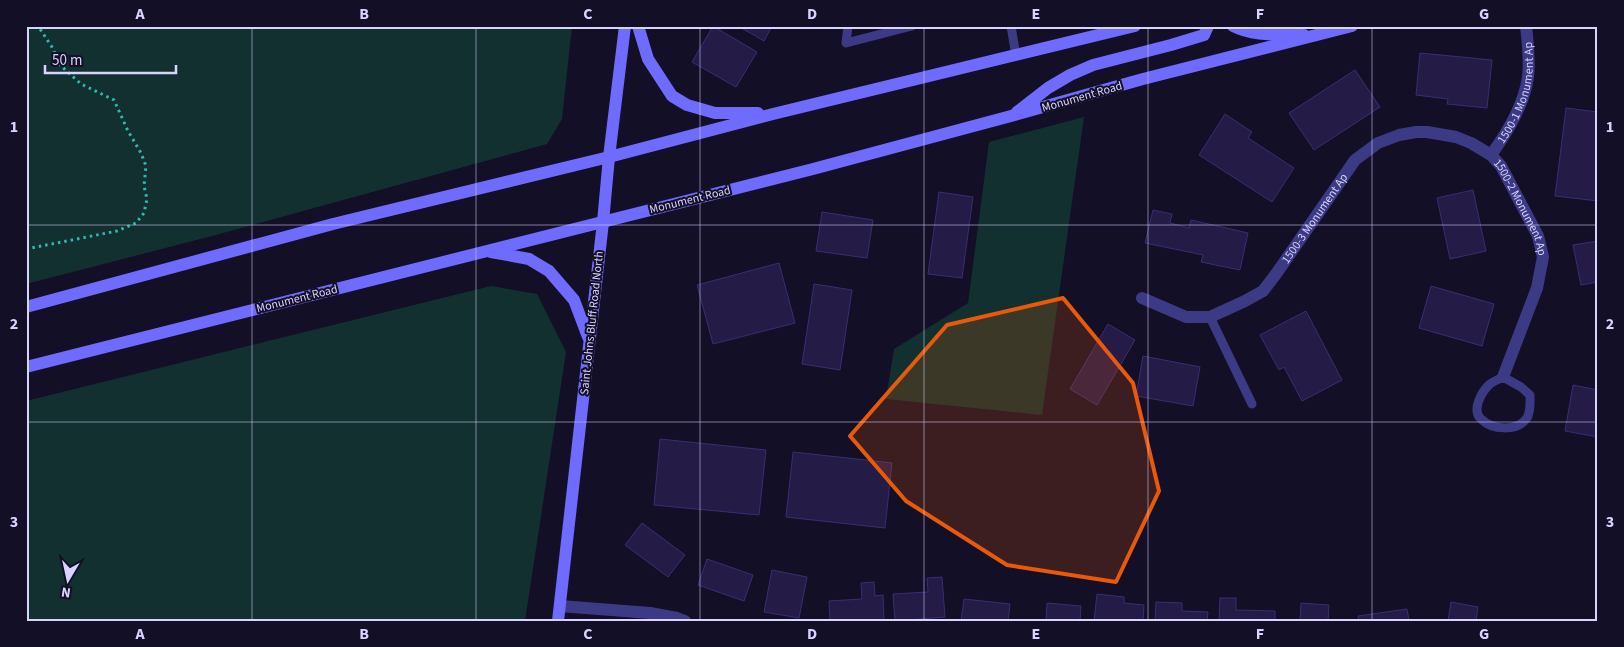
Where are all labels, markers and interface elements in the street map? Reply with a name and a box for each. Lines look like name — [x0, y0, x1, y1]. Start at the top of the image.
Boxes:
text: A — [134, 3, 145, 25]
text: B — [359, 3, 369, 25]
text: C — [583, 3, 593, 25]
text: D — [807, 3, 817, 25]
text: E — [1032, 3, 1040, 25]
text: F — [1256, 3, 1264, 25]
text: G — [1479, 3, 1489, 25]
street label: 1500-1 Monument Ap — [1493, 41, 1537, 147]
scale bar — [45, 42, 176, 74]
text: 50 m — [52, 50, 82, 71]
street label: Monument Road — [1040, 77, 1124, 117]
text: 1 — [10, 116, 18, 138]
text: 1 — [1606, 116, 1614, 138]
street label: 1500-2 Monument Ap — [1490, 155, 1551, 258]
street label: 1500-3 Monument Ap — [1277, 170, 1352, 267]
street label: Monument Road — [648, 182, 732, 218]
street label: Saint Johns Bluff Road North — [576, 250, 608, 396]
street label: Monument Road — [255, 281, 339, 317]
text: 2 — [10, 313, 18, 335]
text: 2 — [1606, 313, 1614, 335]
text: 3 — [10, 511, 18, 533]
text: 3 — [1606, 511, 1614, 533]
north arrow — [42, 554, 92, 604]
text: N — [60, 581, 72, 602]
text: A — [134, 623, 145, 645]
text: B — [359, 623, 369, 645]
text: C — [583, 623, 593, 645]
text: D — [807, 623, 817, 645]
text: E — [1032, 623, 1040, 645]
text: F — [1256, 623, 1264, 645]
text: G — [1479, 623, 1489, 645]

